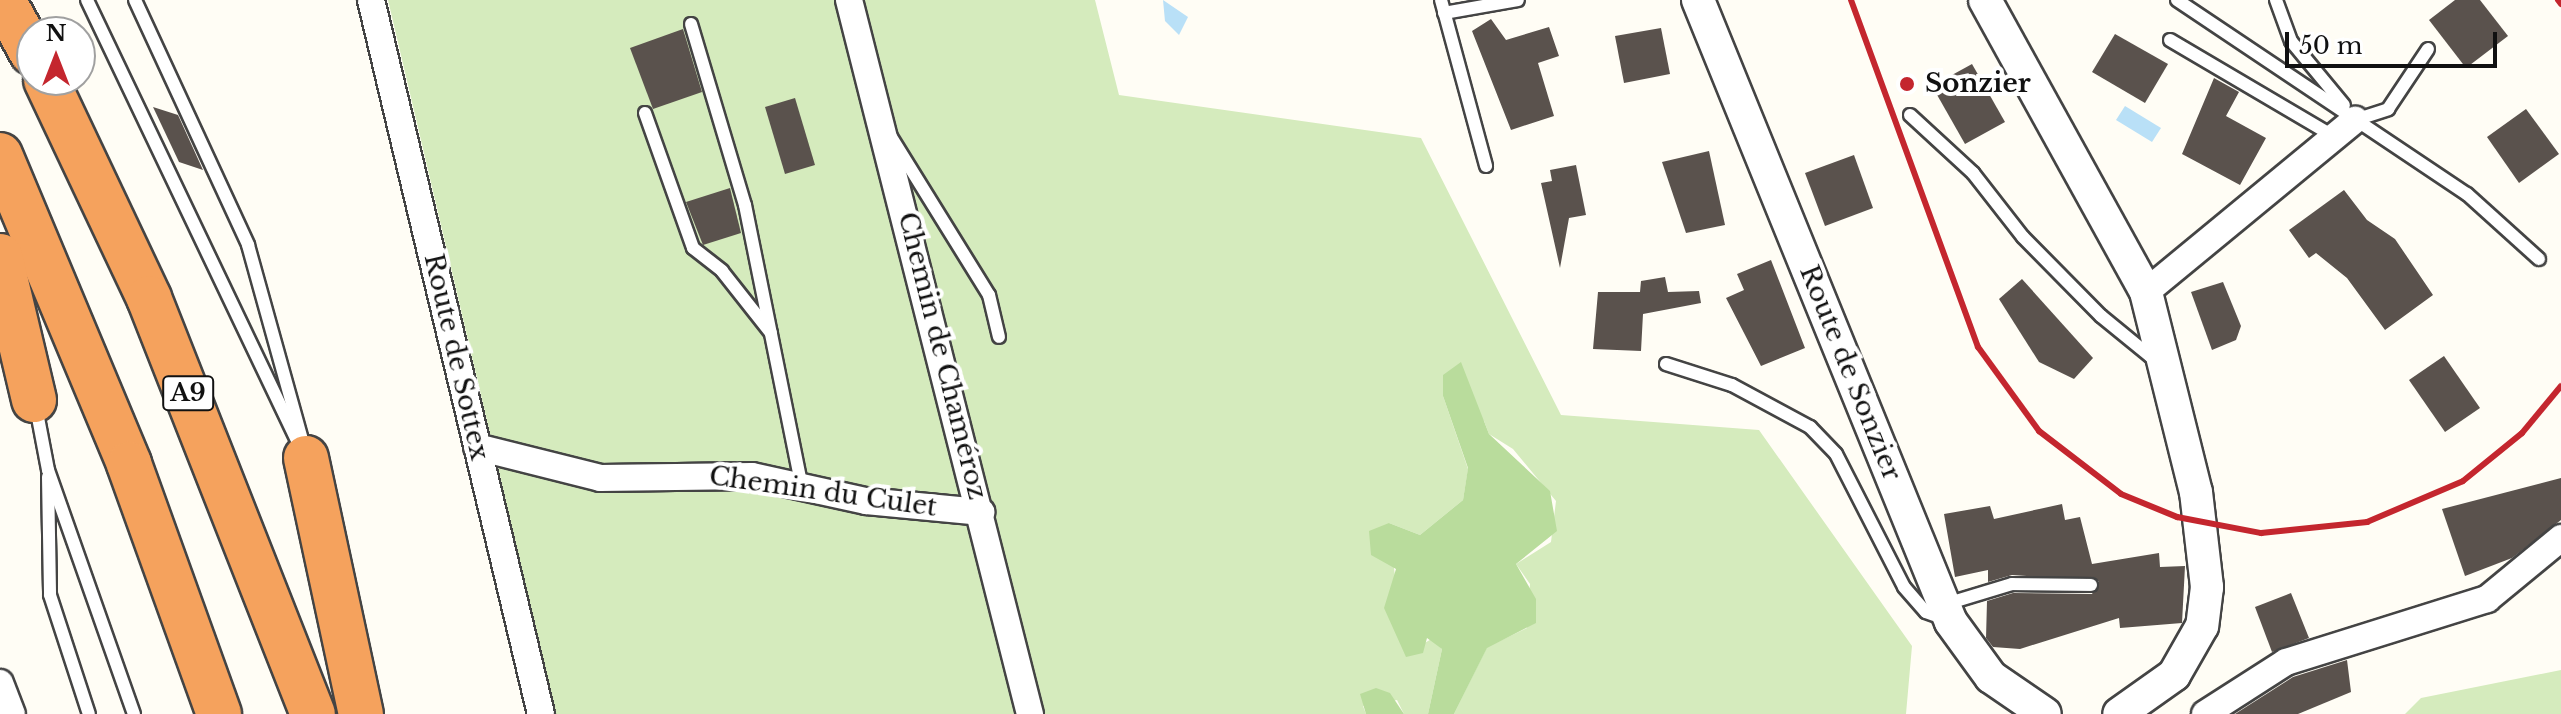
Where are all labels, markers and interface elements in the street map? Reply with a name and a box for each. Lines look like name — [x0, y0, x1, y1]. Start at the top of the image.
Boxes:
north arrow — [16, 16, 96, 96]
scale bar — [2289, 16, 2501, 66]
text: N — [46, 20, 66, 47]
text: 50 m — [2299, 31, 2362, 60]
place label: Sonzier — [1925, 68, 2031, 100]
marker: Sonzier — [1896, 73, 1918, 95]
street label: Chemin de Chaméroz — [891, 209, 993, 503]
street label: Route de Sottex — [417, 251, 495, 463]
street label: Route de Sonzier — [1793, 261, 1907, 485]
road number: A9 — [162, 373, 214, 413]
street label: Chemin du Culet — [707, 461, 939, 523]

